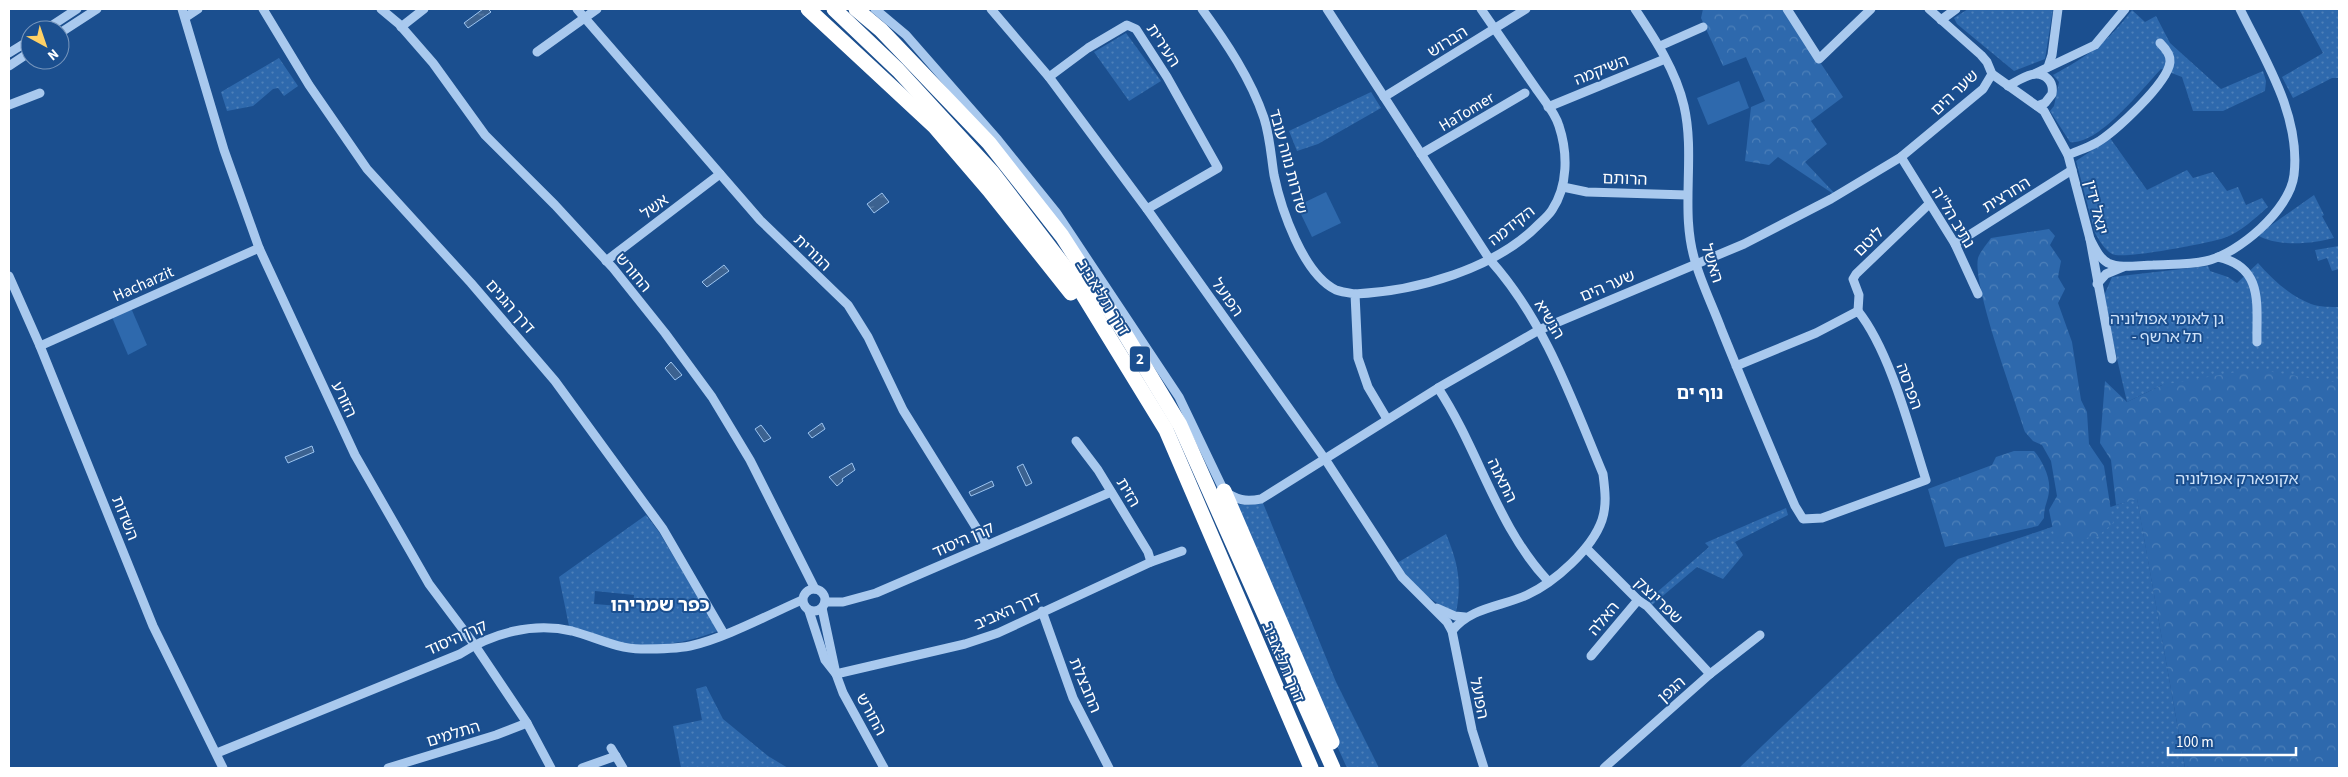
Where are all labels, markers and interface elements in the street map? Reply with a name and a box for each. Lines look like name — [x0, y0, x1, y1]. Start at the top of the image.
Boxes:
north arrow — [20, 20, 70, 70]
street label: העירית — [1141, 20, 1185, 72]
street label: הברוש — [1423, 21, 1472, 63]
text: N — [43, 44, 63, 65]
street label: השיקמה — [1571, 49, 1632, 91]
street label: שער הים — [1926, 65, 1983, 121]
street label: HaTomer — [1435, 86, 1499, 137]
street label: שדרות נווה עובד — [1263, 106, 1313, 216]
street label: הרותם — [1602, 167, 1648, 191]
street label: החרצית — [1978, 171, 2035, 218]
street label: יגאל ידין — [2079, 178, 2113, 237]
street label: נתיב הל"ה — [1926, 183, 1980, 252]
street label: אשל — [636, 189, 673, 225]
street label: הקידמה — [1484, 201, 1540, 251]
street label: לוטם — [1849, 222, 1889, 261]
street label: הנורית — [789, 229, 836, 276]
street label: האשל — [1695, 241, 1729, 286]
street label: החורש — [610, 248, 656, 297]
street label: דרך תל-אביב — [1071, 256, 1135, 339]
street label: Hacharzit — [110, 261, 178, 307]
street label: שער הים — [1576, 264, 1638, 307]
street label: הפועל — [1206, 274, 1248, 321]
street label: דרך הגנים — [481, 275, 540, 339]
street label: הנשיא — [1529, 296, 1570, 343]
park label: גן לאומי אפולוניה - תל ארשף — [2110, 308, 2224, 348]
road number: 2 — [1130, 346, 1150, 372]
street label: הפרסה — [1890, 360, 1928, 413]
street label: הזורע — [326, 378, 362, 421]
district label: נוף ים — [1677, 381, 1723, 406]
street label: התאנה — [1482, 454, 1522, 506]
park label: אקופארק אפולוניה — [2175, 468, 2299, 490]
street label: הזית — [1111, 474, 1145, 511]
street label: השדות — [106, 493, 144, 544]
street label: קרן היסוד — [929, 517, 998, 563]
street label: שפרינצק — [1629, 572, 1687, 629]
street label: דרך האביב — [971, 586, 1044, 635]
district label: כפר שמריהו — [610, 592, 710, 619]
street label: האלה — [1583, 597, 1625, 640]
street label: קרן היסוד — [422, 615, 491, 661]
street label: דרך תל-אביב — [1256, 619, 1310, 706]
street label: החבצלת — [1064, 654, 1107, 716]
street label: הגפן — [1653, 671, 1690, 708]
street label: הפועל — [1464, 675, 1494, 721]
street label: החורש — [851, 689, 892, 740]
street label: התלמים — [424, 715, 483, 753]
scale bar — [2168, 724, 2296, 756]
text: 100 m — [2176, 732, 2214, 753]

